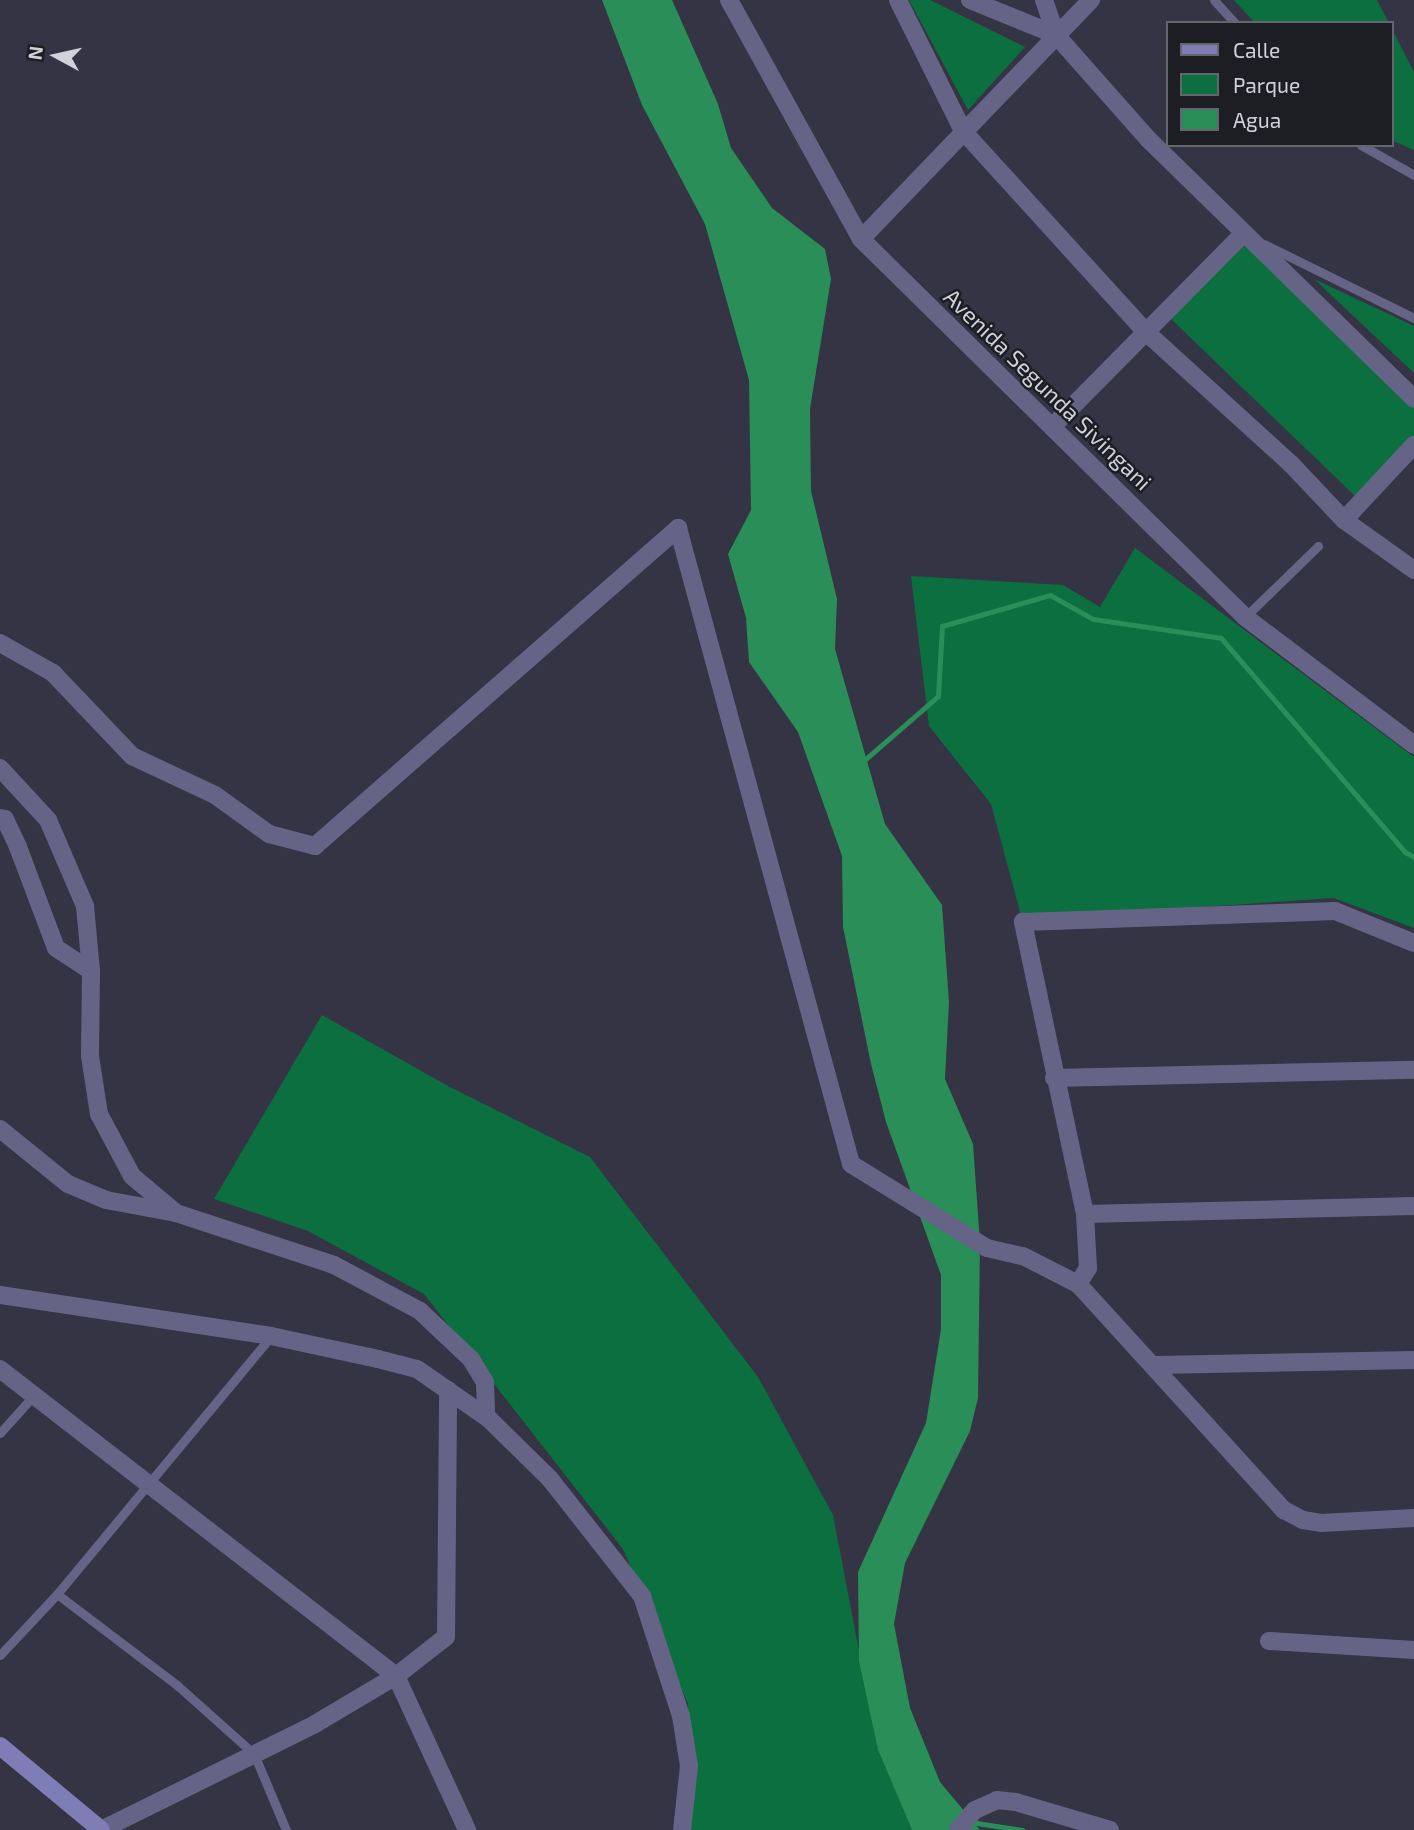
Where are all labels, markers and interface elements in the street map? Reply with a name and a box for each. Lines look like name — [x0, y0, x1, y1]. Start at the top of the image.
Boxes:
north arrow — [21, 21, 91, 91]
legend — [1166, 21, 1393, 147]
text: Calle — [1233, 37, 1280, 62]
text: N — [22, 45, 47, 61]
text: Parque — [1233, 72, 1300, 97]
text: Agua — [1233, 107, 1281, 132]
street label: Avenida Segunda Sivingani — [938, 283, 1158, 495]

